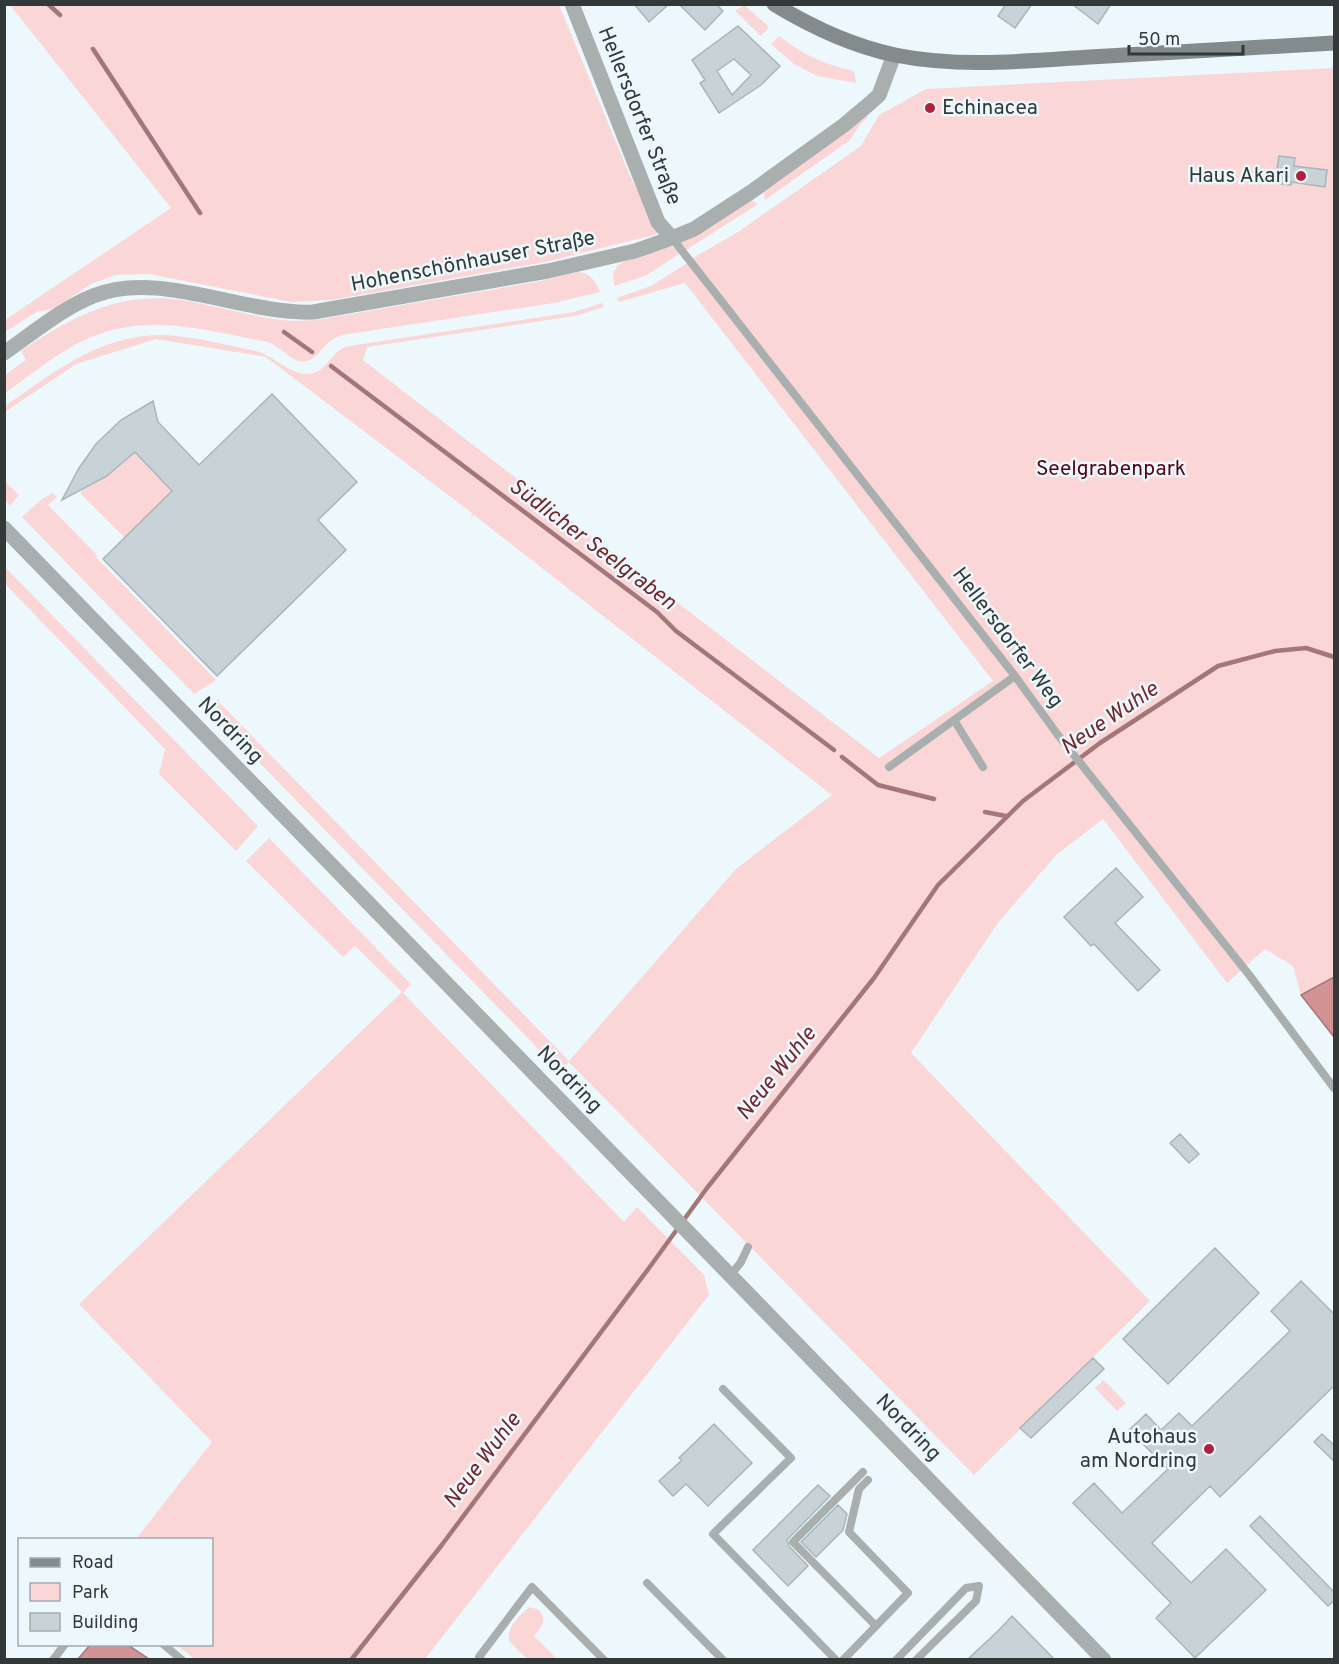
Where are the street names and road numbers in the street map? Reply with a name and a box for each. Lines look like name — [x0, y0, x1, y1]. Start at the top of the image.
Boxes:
street label: Hellersdorfer Straße — [591, 23, 687, 209]
street label: Hohenschönhauser Straße — [349, 225, 597, 299]
street label: Hellersdorfer Weg — [945, 562, 1069, 714]
street label: Nordring — [191, 692, 269, 770]
street label: Nordring — [530, 1041, 608, 1119]
street label: Nordring — [869, 1389, 947, 1467]

